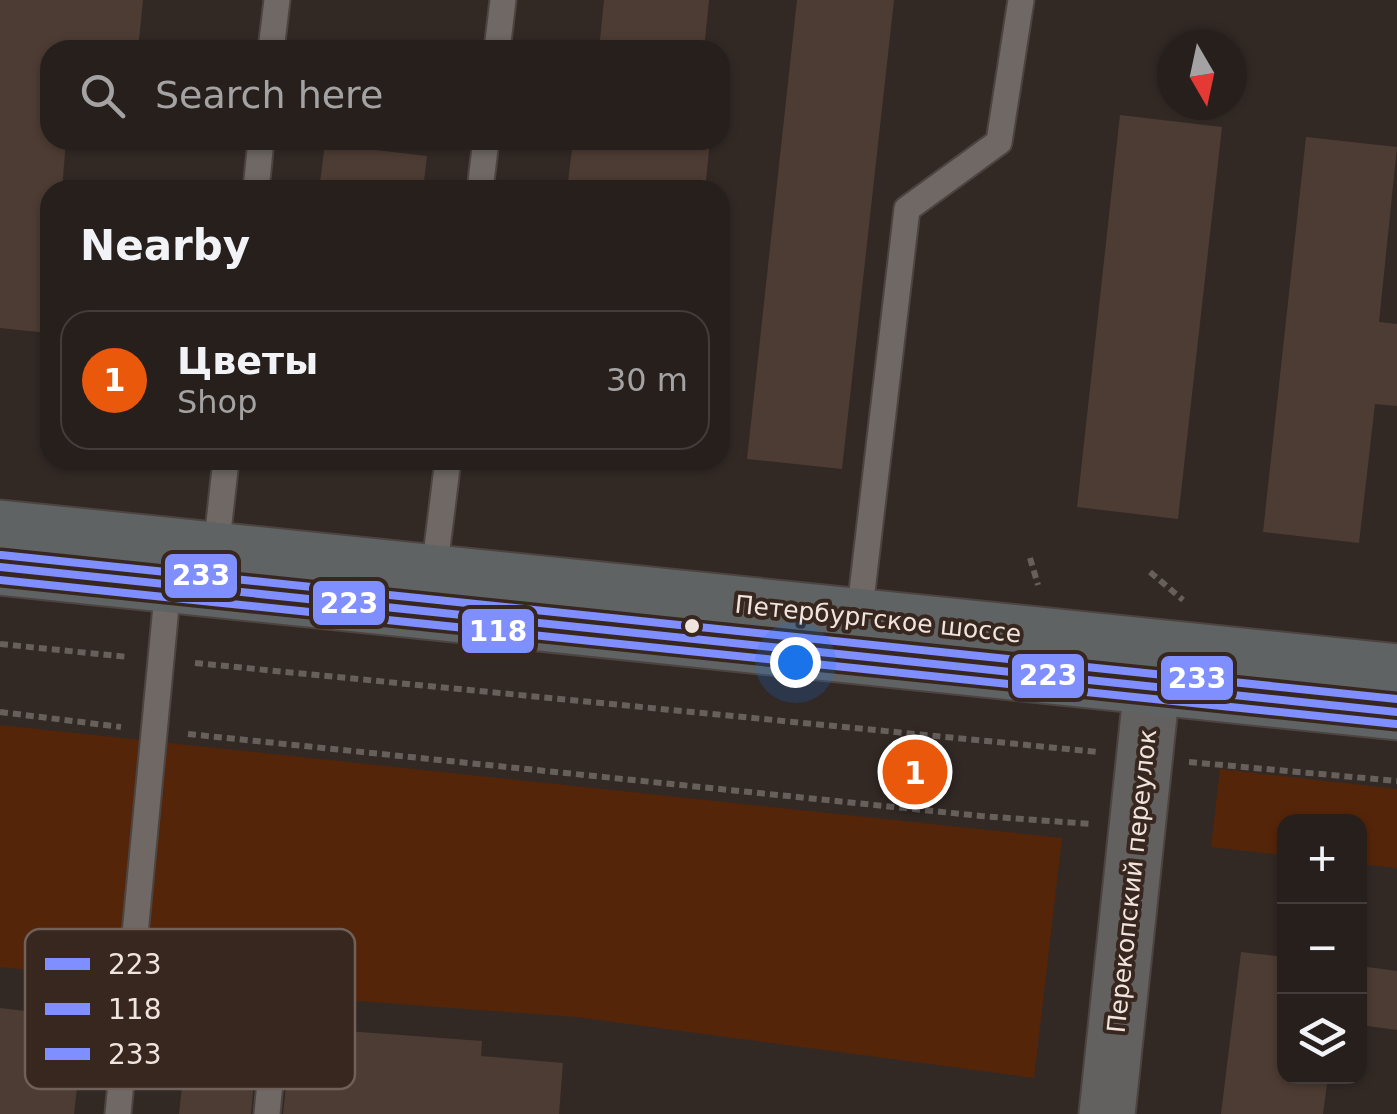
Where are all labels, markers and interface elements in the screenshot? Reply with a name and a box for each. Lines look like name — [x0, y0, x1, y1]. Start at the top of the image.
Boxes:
north arrow — [1157, 30, 1247, 120]
search box — [40, 40, 730, 150]
icon: search — [75, 68, 130, 123]
text: Search here — [155, 73, 383, 117]
text: Nearby — [80, 221, 250, 270]
text: Цветы — [177, 339, 318, 383]
text: 1 — [103, 361, 126, 399]
text: 30 m — [606, 361, 688, 399]
text: Shop — [177, 383, 257, 421]
line badge: 233 — [163, 552, 239, 600]
text: 233 — [172, 559, 230, 592]
line badge: 223 — [311, 579, 387, 627]
text: 223 — [320, 587, 378, 620]
street label: Петербургское шоссе — [733, 590, 1023, 648]
line badge: 118 — [460, 607, 536, 655]
text: 118 — [469, 615, 527, 648]
unlabelled marker — [682, 616, 702, 636]
your location — [770, 637, 821, 688]
line badge: 223 — [1010, 652, 1086, 700]
line badge: 233 — [1159, 654, 1235, 702]
text: 223 — [1019, 659, 1077, 692]
text: 233 — [1168, 662, 1226, 695]
street label: Перекопский переулок — [1102, 728, 1162, 1034]
pin: 1 — [882, 734, 948, 810]
map controls — [1277, 814, 1367, 1084]
button: + — [1277, 814, 1367, 904]
button: − — [1277, 904, 1367, 994]
legend — [25, 929, 355, 1089]
text: 223 — [108, 948, 161, 981]
text: 118 — [108, 993, 161, 1026]
button: layers — [1277, 994, 1367, 1084]
text: 233 — [108, 1038, 161, 1071]

